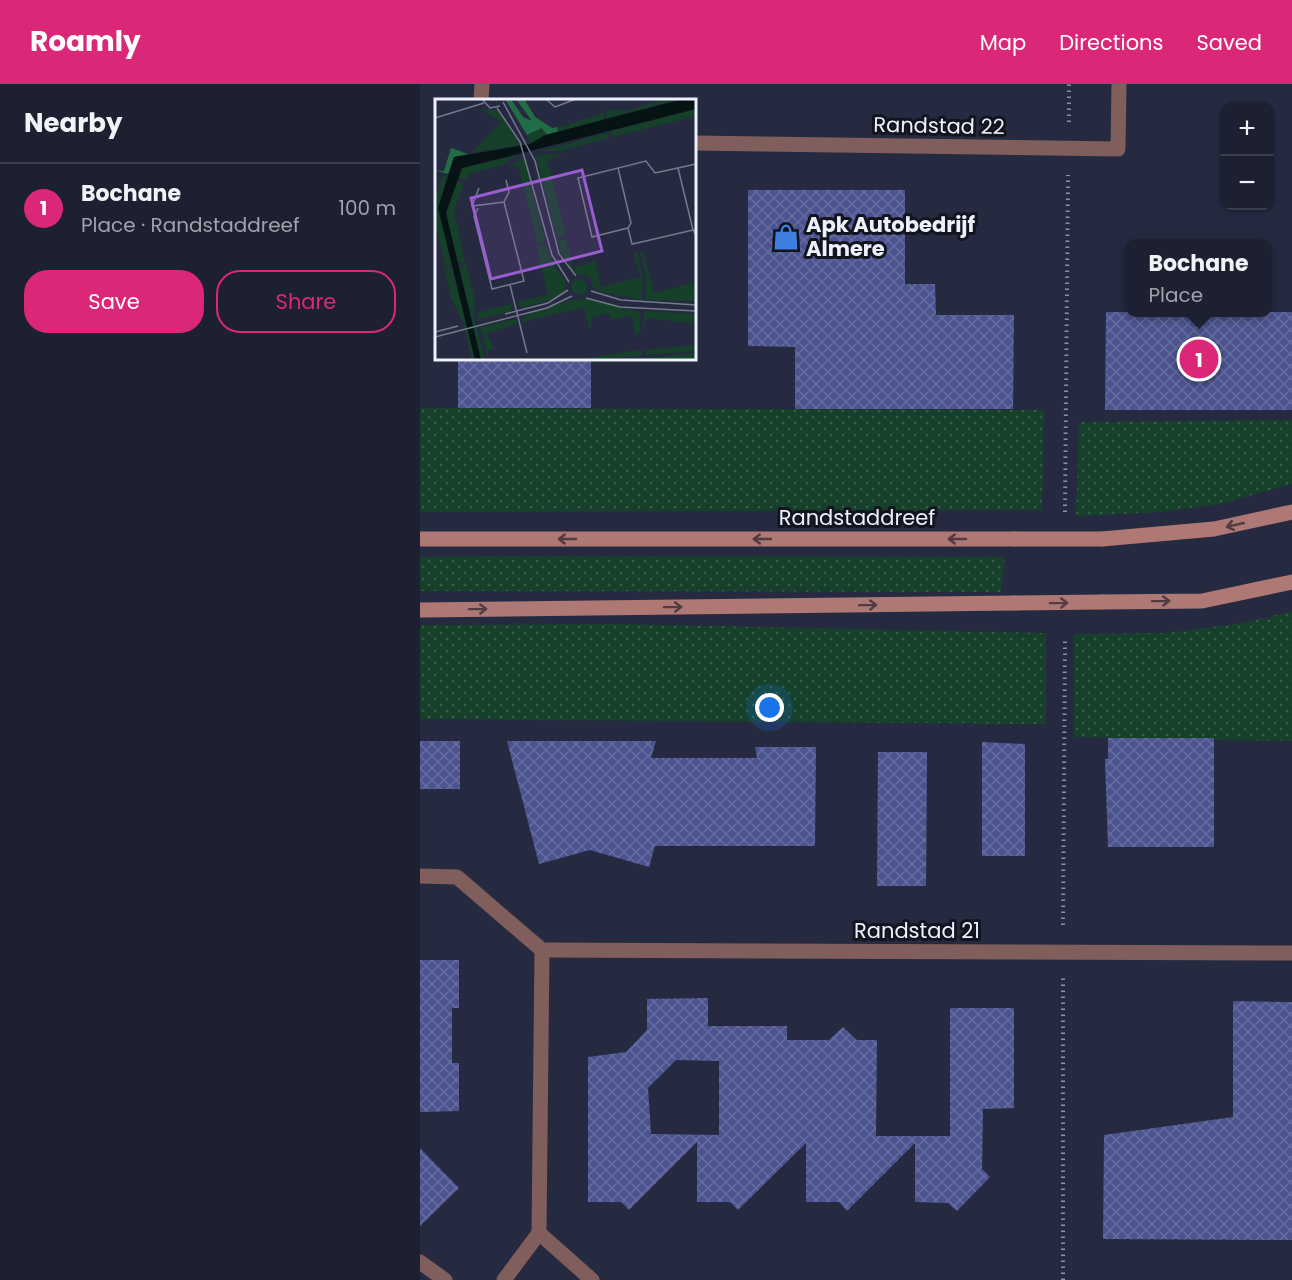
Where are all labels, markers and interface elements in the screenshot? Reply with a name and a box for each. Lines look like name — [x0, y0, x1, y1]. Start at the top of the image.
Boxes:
text: Roamly — [30, 22, 141, 61]
text: Map — [980, 28, 1026, 57]
text: Directions — [1059, 28, 1163, 57]
text: Saved — [1196, 28, 1262, 57]
inset map — [435, 99, 696, 360]
map controls — [1220, 102, 1274, 210]
button: + — [1220, 102, 1274, 156]
text: Nearby — [24, 105, 122, 141]
street label: Randstad 22 — [873, 110, 1005, 141]
button: − — [1220, 156, 1274, 210]
text: Bochane — [81, 178, 181, 209]
text: 1 — [40, 194, 47, 222]
text: 100 m — [339, 194, 396, 222]
place label: Apk Autobedrijf Almere — [806, 210, 976, 263]
text: Place · Randstaddreef — [81, 211, 300, 239]
shop icon: Apk Autobedrijf Almere — [771, 222, 801, 252]
popup — [1125, 239, 1272, 317]
text: Bochane — [1149, 248, 1248, 279]
button: Save — [24, 270, 204, 333]
button: Share — [216, 270, 396, 333]
text: Place — [1149, 281, 1203, 309]
pin: 1 — [1180, 336, 1218, 382]
street label: Randstaddreef — [779, 503, 935, 532]
one-way arrow — [1226, 519, 1245, 531]
one-way arrow — [557, 533, 577, 545]
one-way arrow — [752, 533, 772, 545]
one-way arrow — [947, 533, 967, 545]
one-way arrow — [1151, 596, 1171, 607]
one-way arrow — [1048, 597, 1068, 609]
one-way arrow — [858, 599, 878, 611]
one-way arrow — [663, 601, 683, 613]
one-way arrow — [468, 603, 488, 615]
your location — [755, 693, 784, 722]
street label: Randstad 21 — [854, 916, 980, 945]

